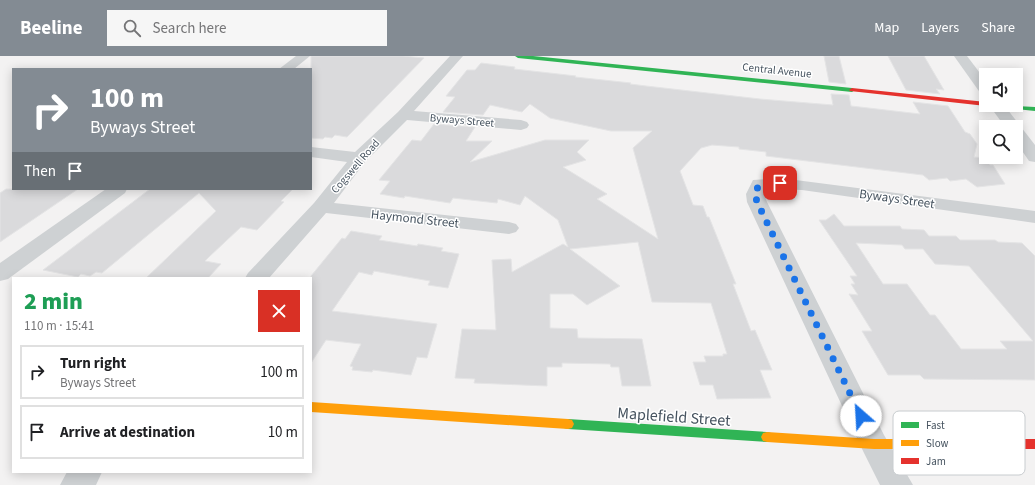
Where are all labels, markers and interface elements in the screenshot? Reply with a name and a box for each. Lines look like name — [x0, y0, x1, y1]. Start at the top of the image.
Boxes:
search box — [107, 10, 387, 46]
text: Beeline — [20, 15, 83, 42]
icon: search — [121, 17, 143, 39]
text: Search here — [153, 18, 227, 39]
text: Map — [874, 18, 899, 38]
text: Layers — [921, 18, 959, 38]
text: Share — [981, 18, 1015, 38]
street label: Central Avenue — [742, 59, 813, 82]
map controls — [979, 68, 1023, 164]
button: sound — [979, 68, 1023, 112]
text: 100 m — [90, 78, 164, 118]
icon: right — [24, 84, 76, 136]
street label: Byways Street — [429, 110, 495, 131]
text: Byways Street — [90, 115, 195, 140]
button: search — [979, 120, 1023, 164]
street label: Cogswell Road — [328, 136, 383, 197]
icon: arrive — [64, 160, 86, 182]
text: Then — [24, 161, 56, 182]
pin — [763, 166, 797, 200]
icon: arrive — [769, 172, 791, 194]
street label: Byways Street — [858, 185, 936, 213]
street label: Haymond Street — [370, 205, 460, 233]
text: 2 min — [24, 284, 83, 319]
button: close — [258, 290, 300, 332]
text: 110 m · 15:41 — [24, 317, 94, 335]
text: Turn right — [60, 353, 126, 374]
icon: right — [26, 361, 48, 383]
text: 100 m — [260, 362, 298, 383]
text: Byways Street — [60, 374, 136, 392]
position arrow — [840, 395, 882, 437]
street label: Maplefield Street — [617, 402, 732, 432]
legend — [893, 411, 1025, 475]
text: Fast — [926, 418, 945, 433]
icon: arrive — [26, 421, 48, 443]
text: Arrive at destination — [60, 422, 195, 443]
text: 10 m — [268, 422, 298, 443]
text: Slow — [926, 436, 949, 451]
text: Jam — [926, 454, 946, 469]

